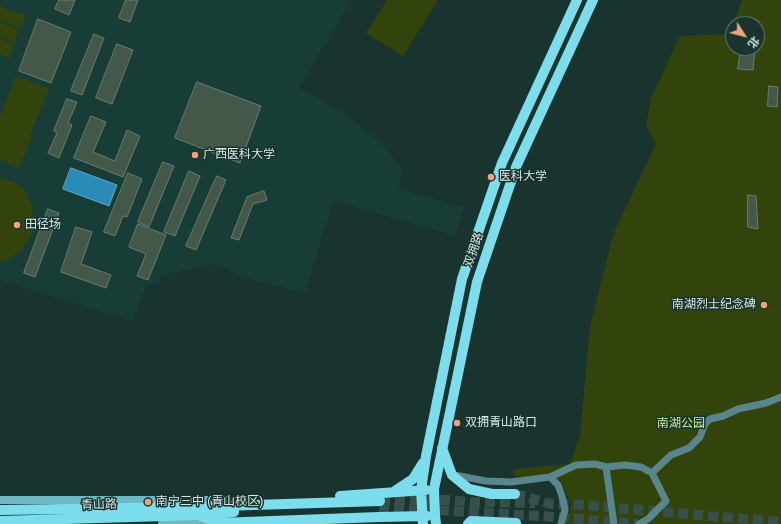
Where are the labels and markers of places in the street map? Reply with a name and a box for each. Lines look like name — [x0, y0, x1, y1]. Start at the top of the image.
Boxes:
place label: 广西医科大学 — [203, 148, 275, 162]
marker: 广西医科大学 — [190, 150, 200, 160]
place label: 医科大学 — [499, 170, 547, 184]
marker: 医科大学 — [486, 172, 496, 182]
place label: 田径场 — [25, 218, 61, 232]
marker: 田径场 — [12, 220, 22, 230]
place label: 南湖烈士纪念碑 — [672, 298, 756, 312]
marker: 南湖烈士纪念碑 — [759, 300, 769, 310]
place label: 双拥青山路口 — [465, 416, 537, 430]
marker: 双拥青山路口 — [452, 418, 462, 428]
place label: 南宁三中 (青山校区) — [156, 495, 263, 509]
marker: 南宁三中 (青山校区) — [143, 497, 153, 507]

